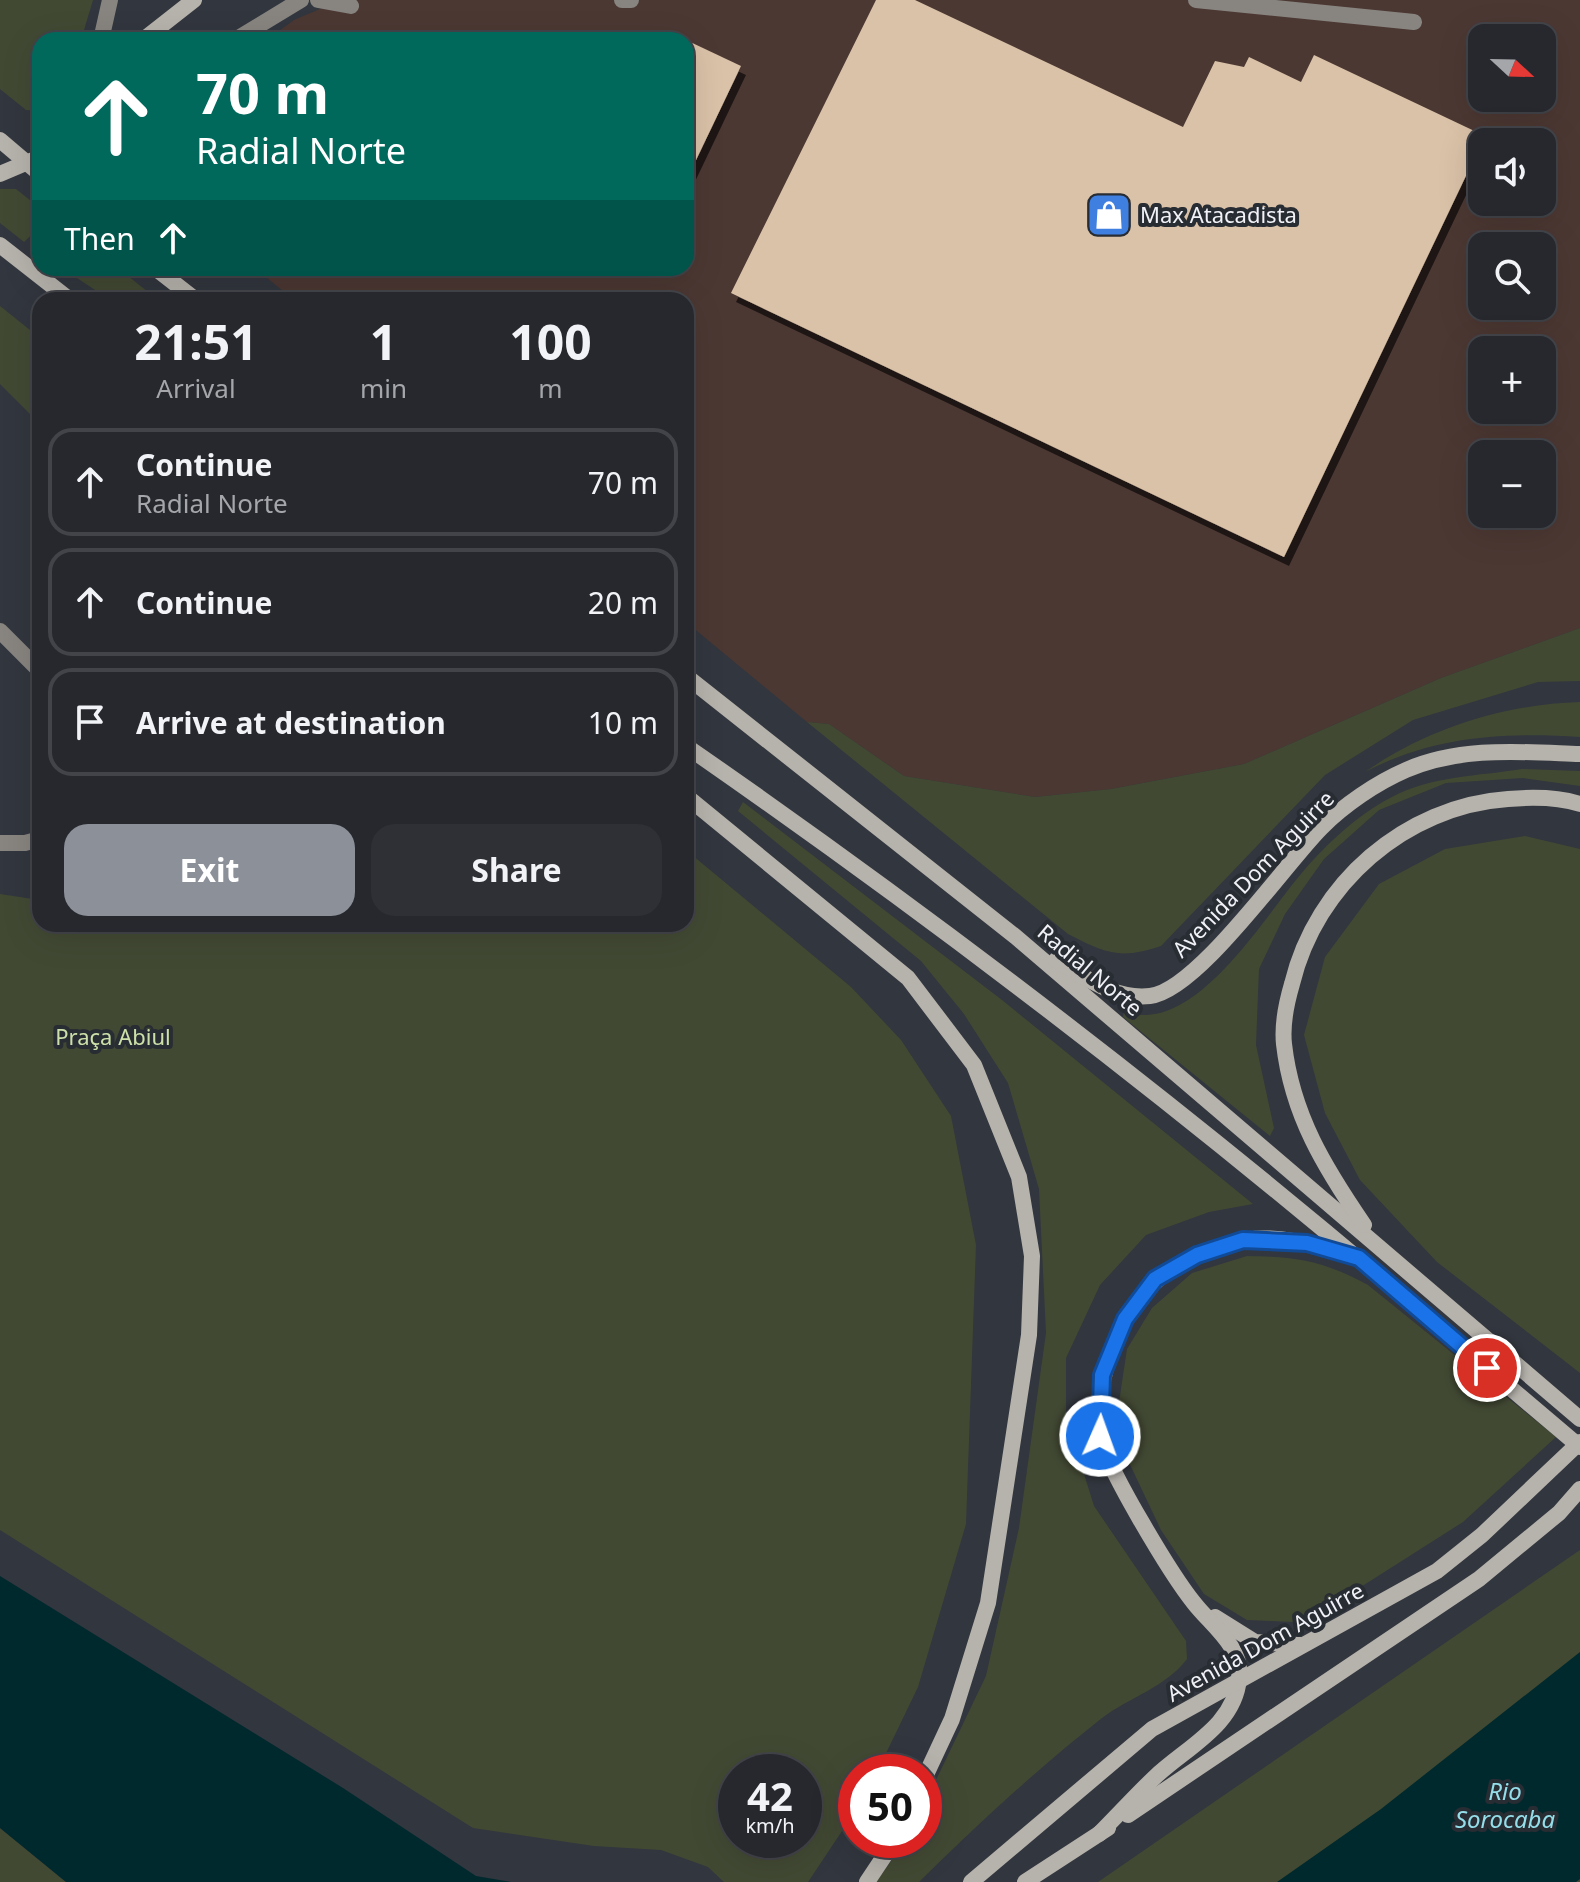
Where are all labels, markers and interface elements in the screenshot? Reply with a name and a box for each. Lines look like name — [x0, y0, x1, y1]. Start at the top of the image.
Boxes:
north arrow — [1468, 24, 1556, 112]
map controls — [1468, 24, 1556, 528]
text: 70 m — [196, 54, 329, 130]
icon: ahead — [64, 64, 168, 168]
text: Radial Norte — [196, 126, 406, 175]
button: sound — [1468, 128, 1556, 216]
shop icon: Max Atacadista — [1085, 191, 1133, 239]
place label: Max Atacadista — [1140, 199, 1297, 229]
icon: ahead — [151, 216, 195, 260]
text: Then — [64, 218, 135, 259]
button: search — [1468, 232, 1556, 320]
text: 21:51 — [134, 309, 258, 374]
text: 1 — [370, 309, 397, 374]
text: 100 — [509, 309, 592, 374]
button: + — [1468, 336, 1556, 424]
text: Arrival — [156, 370, 236, 406]
text: min — [360, 370, 407, 406]
text: m — [538, 370, 563, 406]
button: − — [1468, 440, 1556, 528]
text: Continue — [136, 444, 272, 485]
icon: ahead — [68, 460, 112, 504]
text: 70 m — [588, 462, 658, 503]
text: Radial Norte — [136, 485, 288, 521]
icon: ahead — [68, 580, 112, 624]
text: Continue — [136, 582, 272, 623]
text: 20 m — [588, 582, 658, 623]
icon: arrive — [68, 700, 112, 744]
text: Arrive at destination — [136, 702, 446, 743]
text: 10 m — [588, 702, 658, 743]
street label: Avenida Dom Aguirre — [1165, 783, 1340, 963]
button: Exit — [64, 824, 355, 916]
button: Share — [371, 824, 662, 916]
street label: Radial Norte — [1032, 916, 1149, 1022]
park label: Praça Abiul — [55, 1021, 171, 1051]
pin — [1453, 1334, 1521, 1402]
icon: arrive — [1465, 1346, 1509, 1390]
position arrow — [1058, 1394, 1142, 1478]
street label: Avenida Dom Aguirre — [1161, 1574, 1369, 1708]
speed limit sign: 50 — [838, 1754, 942, 1858]
text: 42 — [747, 1768, 793, 1823]
water label: Rio Sorocaba — [1455, 1774, 1555, 1835]
text: km/h — [745, 1812, 795, 1839]

